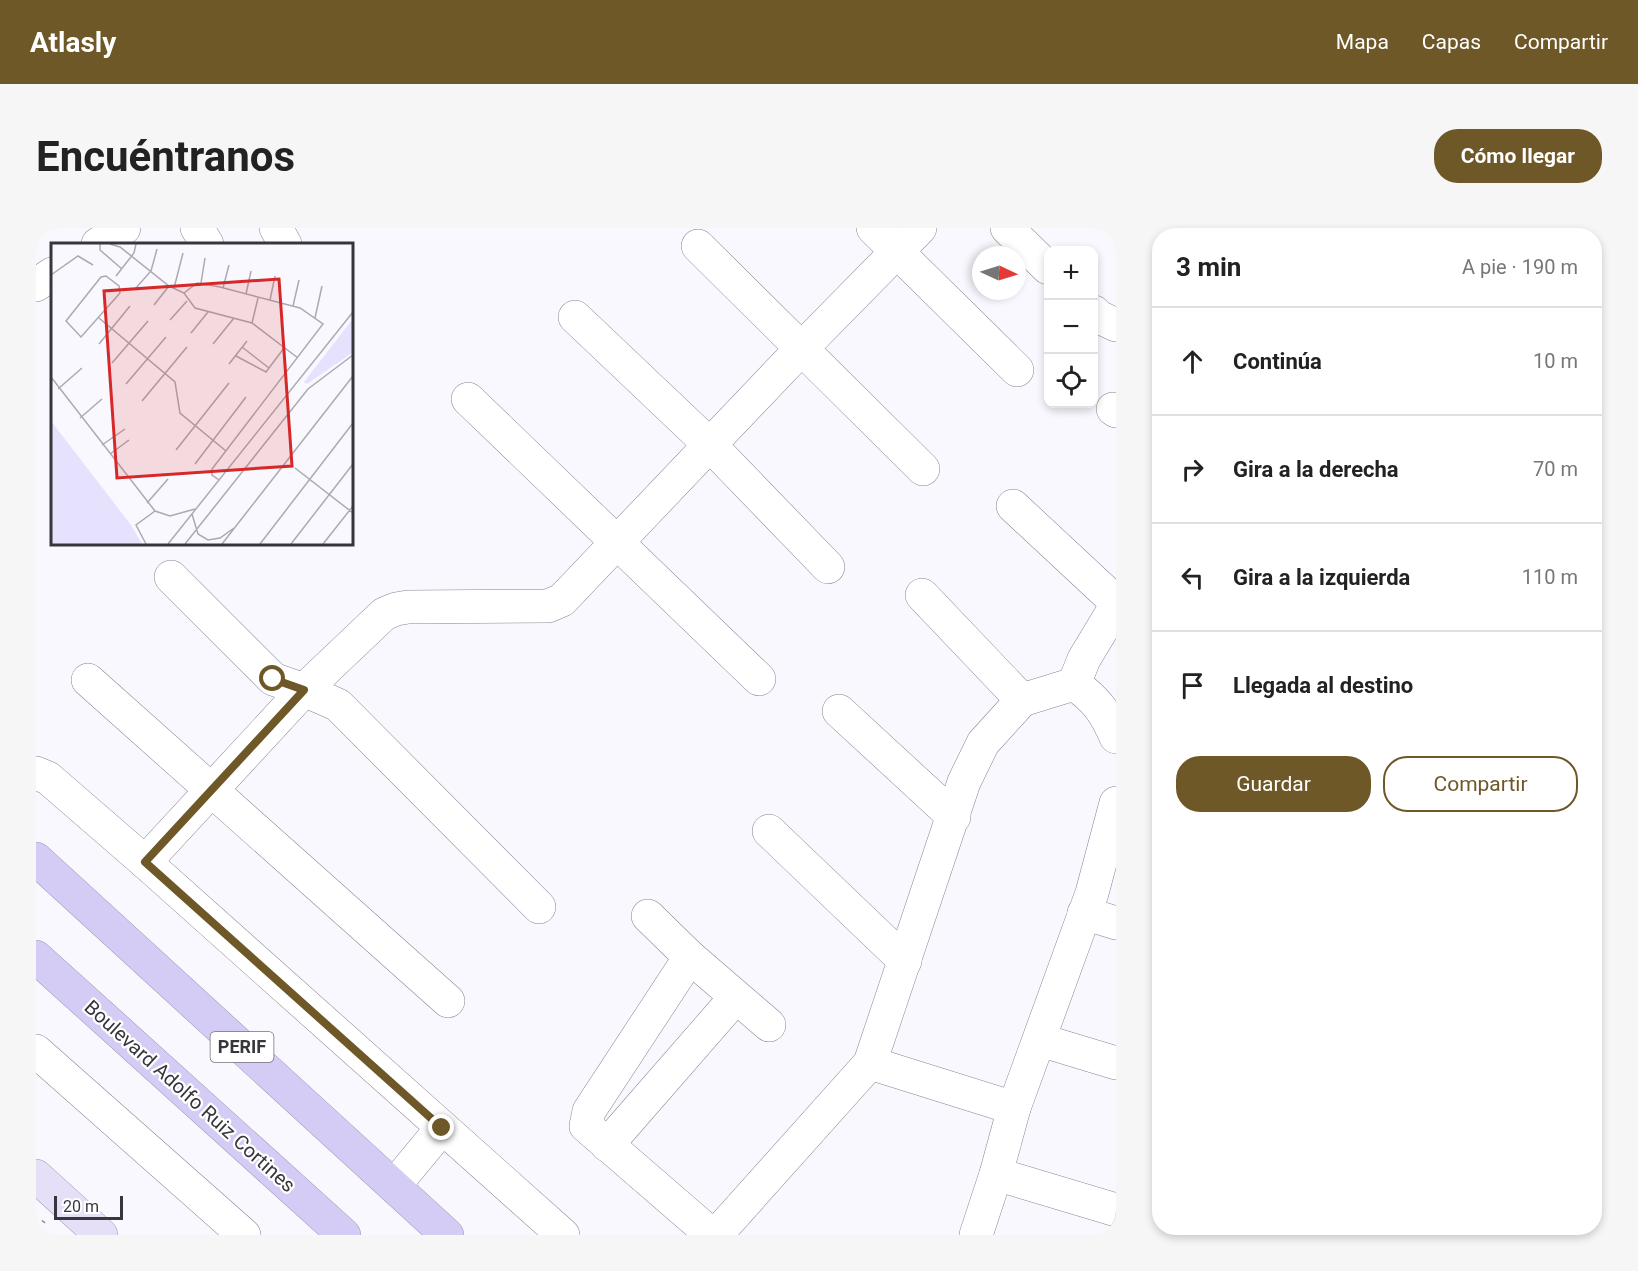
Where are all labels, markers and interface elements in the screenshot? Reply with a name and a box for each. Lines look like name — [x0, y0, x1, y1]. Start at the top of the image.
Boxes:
text: Atlasly — [30, 26, 116, 59]
text: Mapa — [1336, 30, 1389, 54]
text: Capas — [1422, 30, 1481, 54]
text: Compartir — [1514, 30, 1608, 54]
button: Cómo llegar — [1434, 129, 1602, 183]
text: Encuéntranos — [36, 132, 295, 181]
inset map — [51, 243, 352, 544]
north arrow — [972, 246, 1026, 300]
map controls — [1044, 246, 1098, 408]
button: + — [1044, 246, 1098, 300]
text: 3 min — [1176, 252, 1241, 282]
text: A pie · 190 m — [1462, 255, 1578, 279]
button: − — [1044, 300, 1098, 354]
icon: ahead — [1176, 345, 1209, 378]
text: Continúa — [1233, 349, 1322, 374]
text: 10 m — [1533, 349, 1578, 373]
button: locate — [1044, 354, 1098, 408]
icon: right — [1176, 453, 1209, 486]
text: Gira a la derecha — [1233, 457, 1399, 482]
text: 70 m — [1533, 457, 1578, 481]
icon: left — [1176, 561, 1209, 594]
text: Gira a la izquierda — [1233, 565, 1410, 590]
text: 110 m — [1522, 565, 1578, 589]
route start — [259, 665, 285, 691]
icon: arrive — [1176, 669, 1209, 702]
text: Llegada al destino — [1233, 673, 1413, 698]
button: Guardar — [1176, 756, 1371, 812]
button: Compartir — [1383, 756, 1578, 812]
street label: Boulevard Adolfo Ruiz Cortines — [80, 995, 300, 1197]
road number: PERIF — [210, 1032, 274, 1062]
route end — [428, 1114, 454, 1140]
scale bar — [54, 1193, 123, 1220]
text: 20 m — [63, 1197, 99, 1216]

